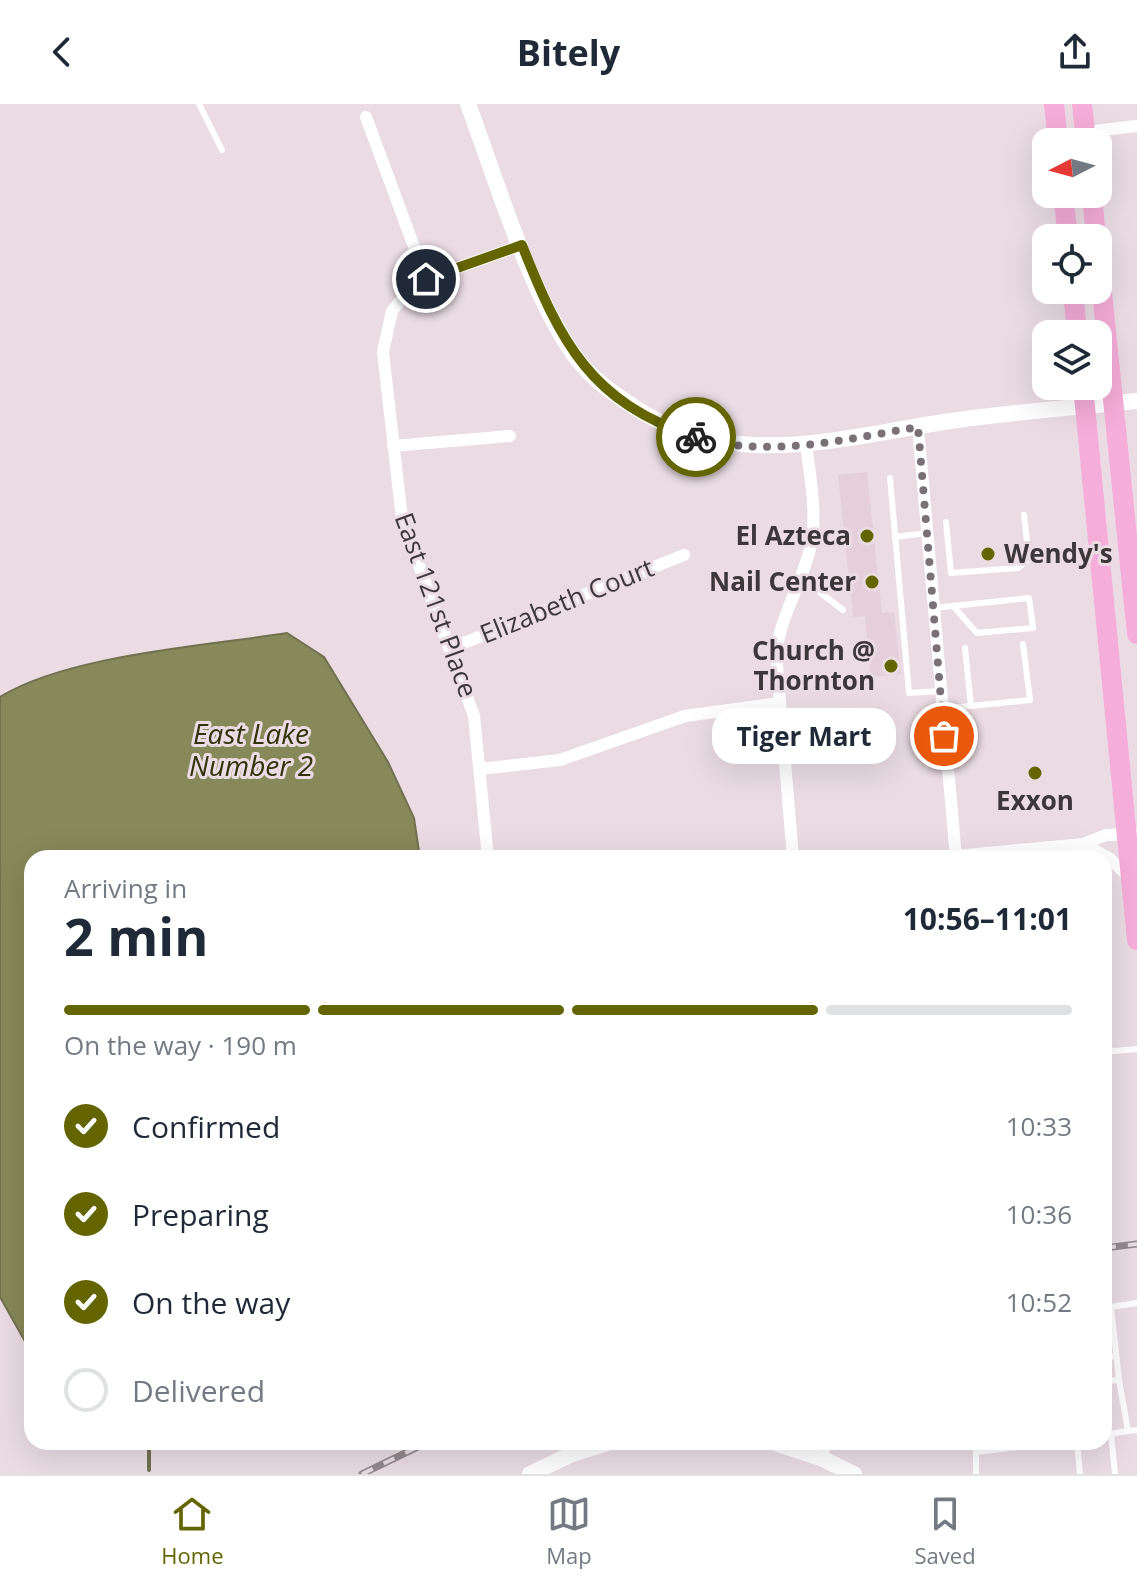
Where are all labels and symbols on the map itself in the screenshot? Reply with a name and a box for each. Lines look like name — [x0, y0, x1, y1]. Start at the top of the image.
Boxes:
north arrow — [1032, 128, 1112, 208]
pin — [392, 245, 460, 313]
courier — [656, 397, 736, 477]
street label: East 121st Place — [387, 507, 487, 702]
place label: El Azteca — [735, 517, 851, 553]
marker: El Azteca — [858, 527, 876, 545]
place label: Wendy's — [1004, 535, 1113, 571]
marker: Wendy's — [979, 545, 997, 563]
street label: Elizabeth Court — [474, 549, 659, 651]
place label: Nail Center — [709, 563, 856, 599]
marker: Nail Center — [863, 573, 881, 591]
place label: Church @ Thornton — [752, 632, 875, 698]
marker: Church @ Thornton — [882, 657, 900, 675]
pin — [910, 702, 978, 770]
callout: Tiger Mart — [712, 708, 896, 764]
water label: East Lake Number 2 — [189, 714, 313, 784]
marker: Exxon — [1026, 764, 1044, 782]
place label: Exxon — [996, 782, 1074, 818]

